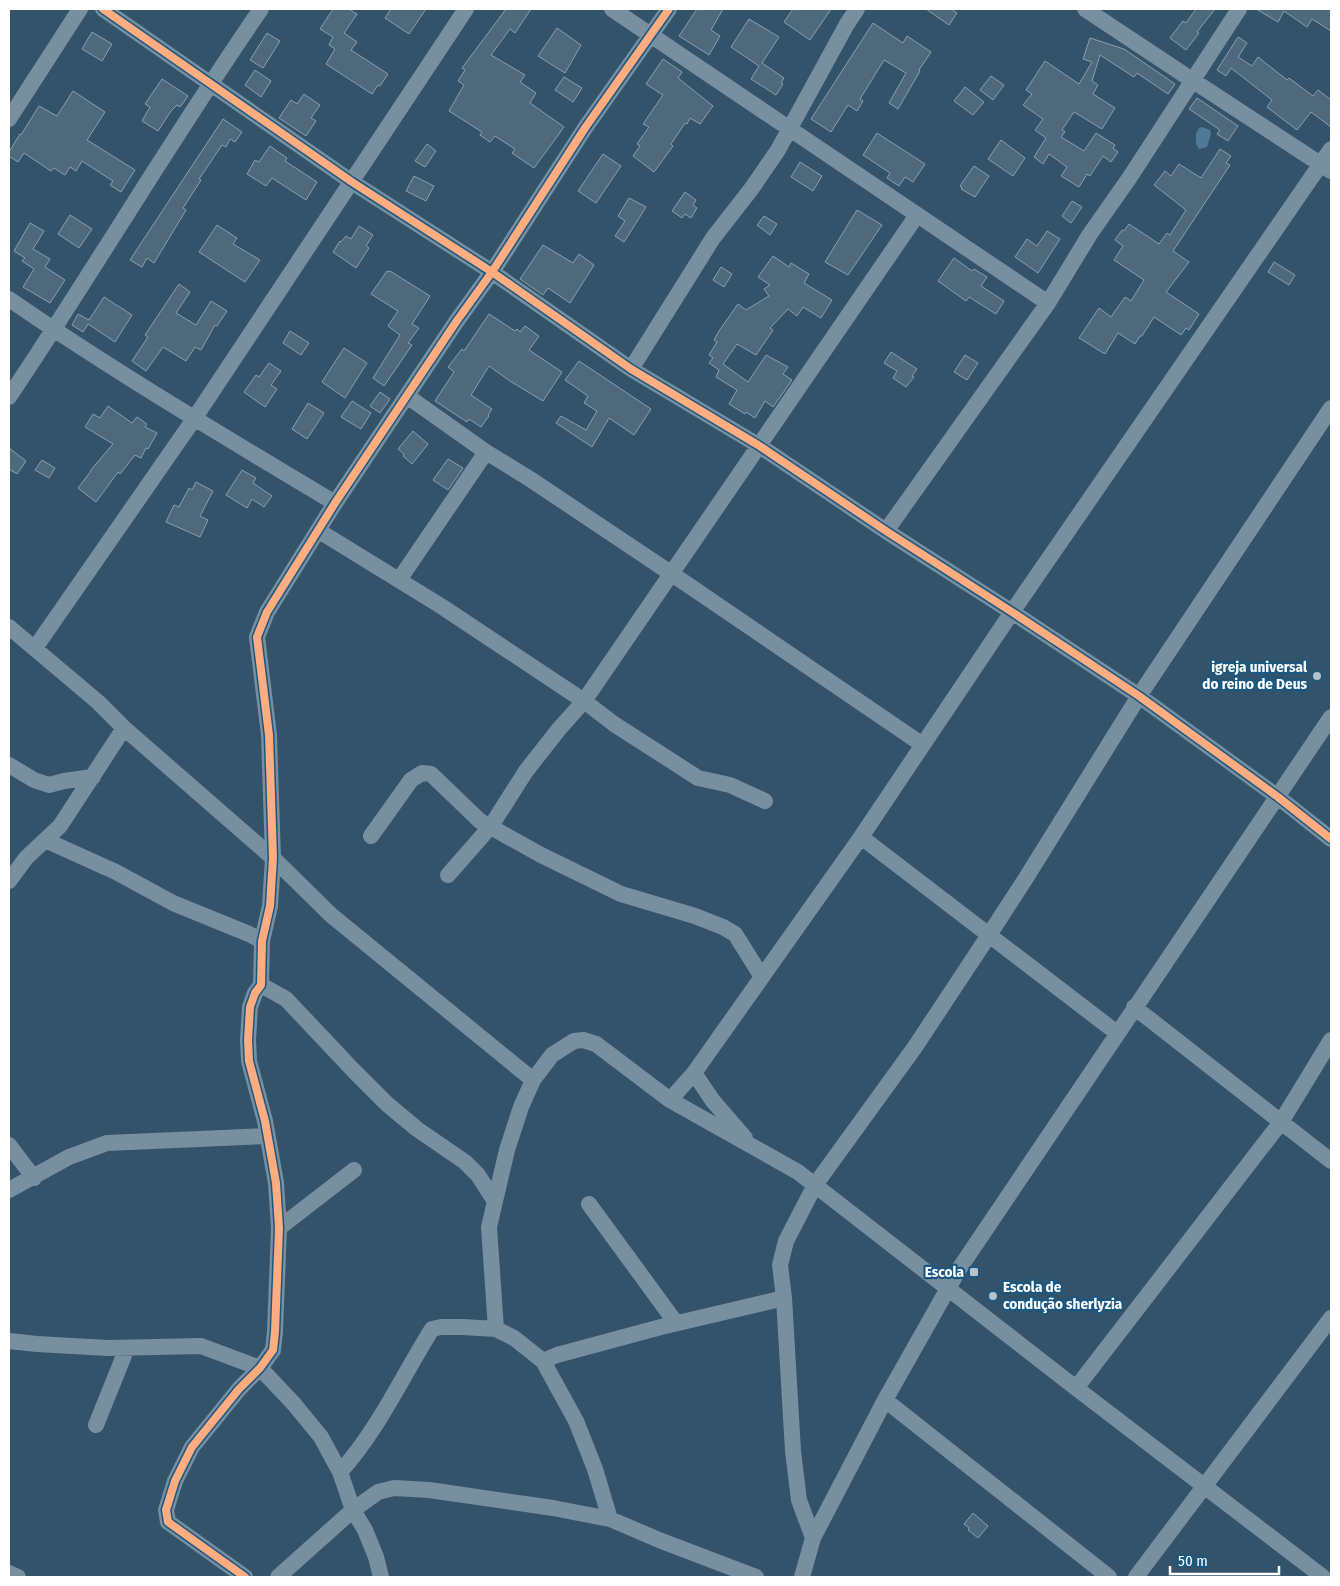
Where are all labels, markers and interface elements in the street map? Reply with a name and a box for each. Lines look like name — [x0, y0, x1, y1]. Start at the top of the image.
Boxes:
place label: igreja universal do reino de Deus — [1202, 658, 1308, 693]
marker: igreja universal do reino de Deus — [1311, 670, 1323, 682]
place label: Escola — [925, 1263, 965, 1281]
marker: Escola — [968, 1266, 980, 1278]
place label: Escola de condução sherlyzia — [1003, 1278, 1123, 1314]
marker: Escola de condução sherlyzia — [987, 1290, 999, 1302]
scale bar — [1170, 1544, 1279, 1576]
text: 50 m — [1178, 1552, 1208, 1570]

